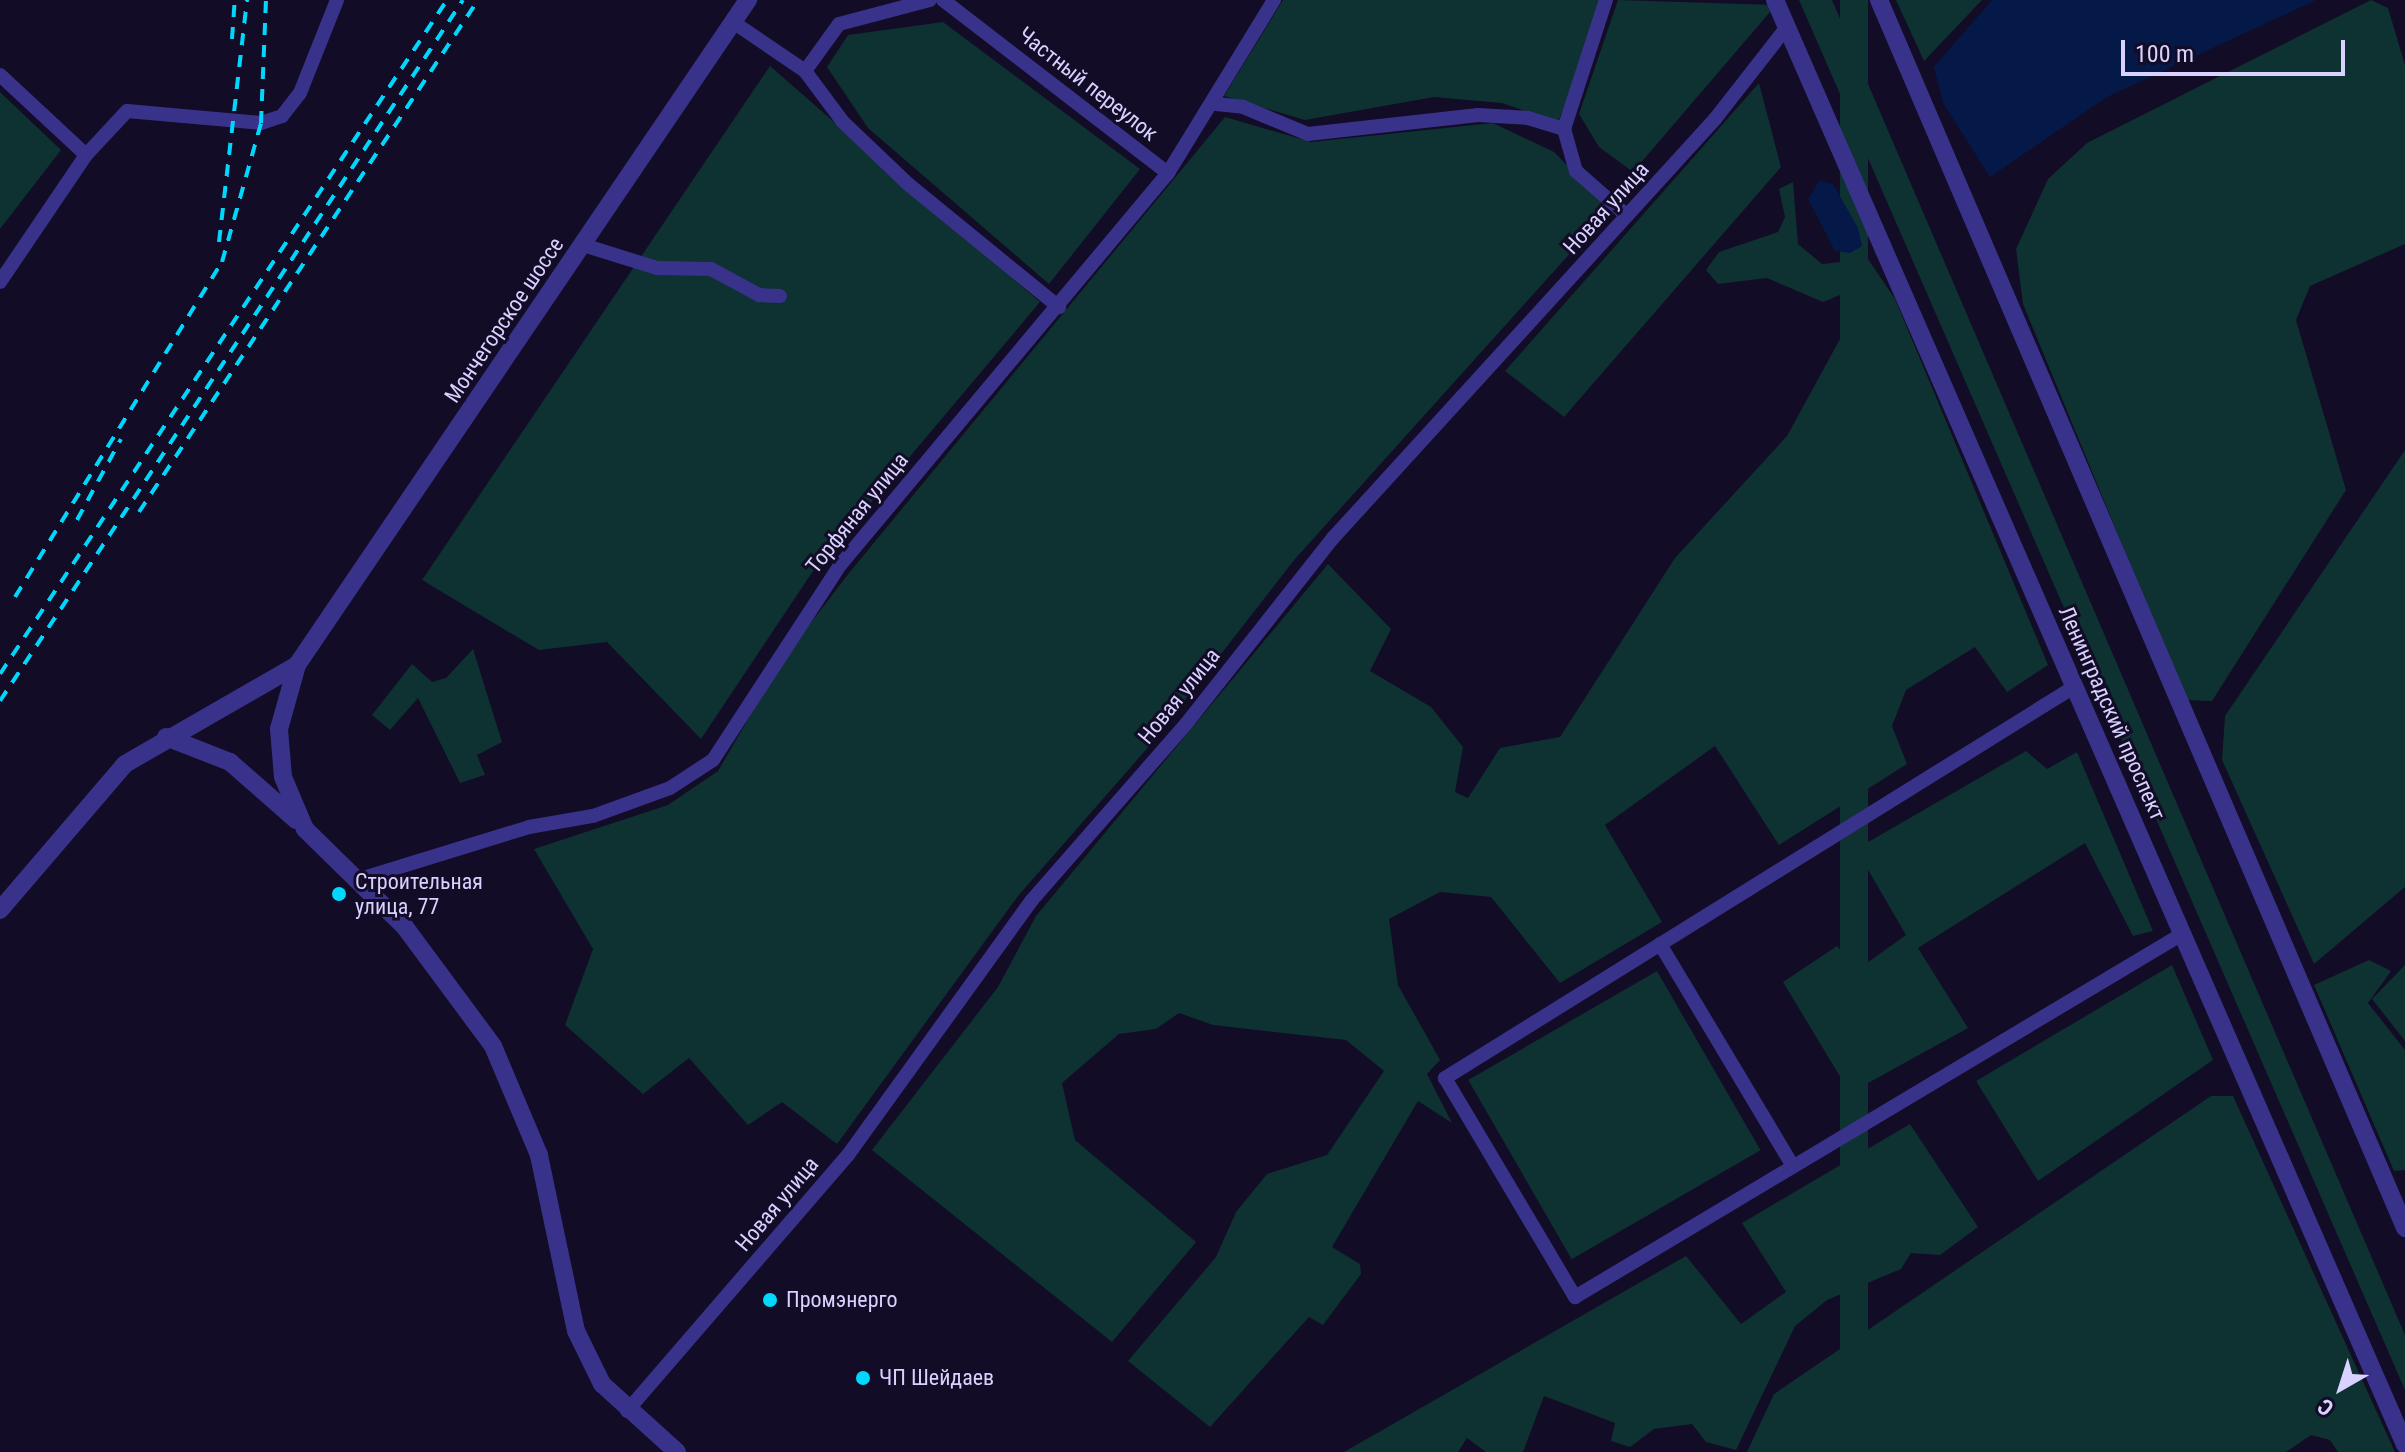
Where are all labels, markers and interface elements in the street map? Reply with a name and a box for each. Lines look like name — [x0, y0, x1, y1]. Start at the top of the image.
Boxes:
street label: Частный переулок — [1013, 21, 1163, 147]
scale bar — [2125, 24, 2349, 74]
text: 100 m — [2135, 40, 2194, 68]
street label: Новая улица — [1558, 156, 1654, 260]
street label: Мончегорское шоссе — [439, 232, 569, 408]
street label: Торфяная улица — [800, 447, 914, 579]
street label: Ленинградский проспект — [2053, 602, 2171, 824]
street label: Новая улица — [1132, 643, 1226, 749]
place label: Строительная улица, 77 — [355, 868, 483, 920]
marker: Строительная улица, 77 — [330, 885, 348, 903]
street label: Новая улица — [730, 1151, 824, 1257]
place label: Промэнерго — [786, 1287, 898, 1313]
marker: Промэнерго — [761, 1291, 779, 1309]
north arrow — [2301, 1348, 2381, 1428]
place label: ЧП Шейдаев — [879, 1365, 994, 1391]
marker: ЧП Шейдаев — [854, 1369, 872, 1387]
text: С — [2313, 1393, 2338, 1421]

